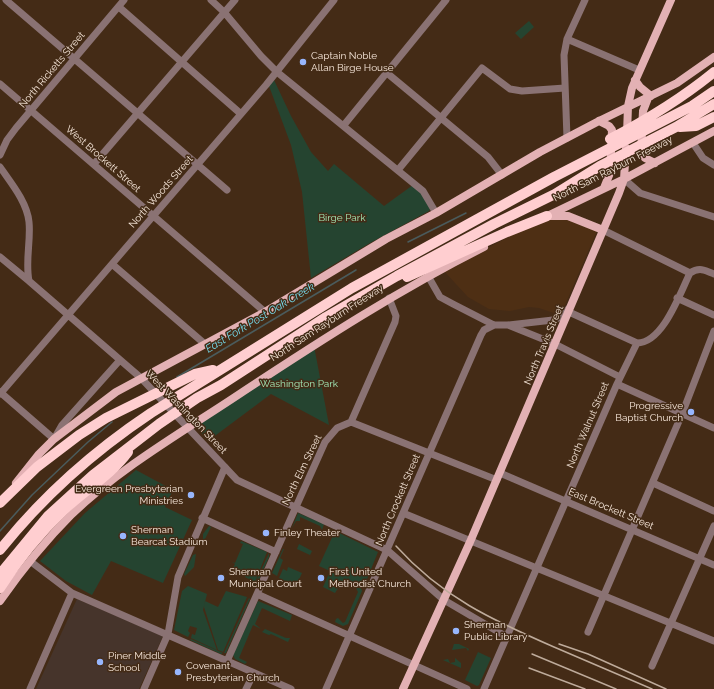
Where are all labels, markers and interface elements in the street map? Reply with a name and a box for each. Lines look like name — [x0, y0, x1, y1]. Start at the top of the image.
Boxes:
street label: North Ricketts Street — [17, 30, 87, 110]
place label: Captain Noble Allan Birge House — [311, 50, 394, 74]
marker: Captain Noble Allan Birge House — [298, 57, 308, 67]
street label: West Brockett Street — [63, 123, 143, 195]
street label: North Sam Rayburn Freeway — [551, 134, 675, 204]
street label: North Woods Street — [126, 153, 196, 231]
park label: Birge Park — [318, 212, 366, 224]
water label: East Fork Post Oak Creek — [203, 280, 317, 356]
street label: North Sam Rayburn Freeway — [268, 282, 386, 364]
street label: North Travis Street — [522, 303, 566, 387]
street label: West Washington Street — [143, 368, 229, 456]
park label: Washington Park — [260, 378, 338, 390]
street label: North Walnut Street — [564, 380, 612, 470]
place label: Progressive Baptist Church — [615, 400, 683, 424]
marker: Progressive Baptist Church — [686, 407, 696, 417]
street label: North Elm Street — [280, 433, 324, 507]
street label: North Crockett Street — [373, 452, 423, 548]
place label: Evergreen Presbyterian Ministries — [75, 483, 183, 506]
street label: East Brockett Street — [567, 486, 655, 532]
marker: Evergreen Presbyterian Ministries — [186, 490, 196, 500]
place label: Sherman Bearcat Stadium — [131, 524, 207, 548]
place label: Finley Theater — [274, 527, 340, 539]
marker: Finley Theater — [261, 528, 271, 538]
marker: Sherman Bearcat Stadium — [118, 531, 128, 541]
place label: Sherman Municipal Court — [229, 566, 302, 590]
place label: First United Methodist Church — [329, 566, 411, 590]
marker: Sherman Municipal Court — [216, 573, 226, 583]
marker: First United Methodist Church — [316, 573, 326, 583]
place label: Sherman Public Library — [464, 619, 527, 642]
marker: Sherman Public Library — [451, 626, 461, 636]
place label: Piner Middle School — [108, 650, 166, 674]
marker: Piner Middle School — [95, 657, 105, 667]
place label: Covenant Presbyterian Church — [186, 660, 280, 684]
marker: Covenant Presbyterian Church — [173, 667, 183, 677]

